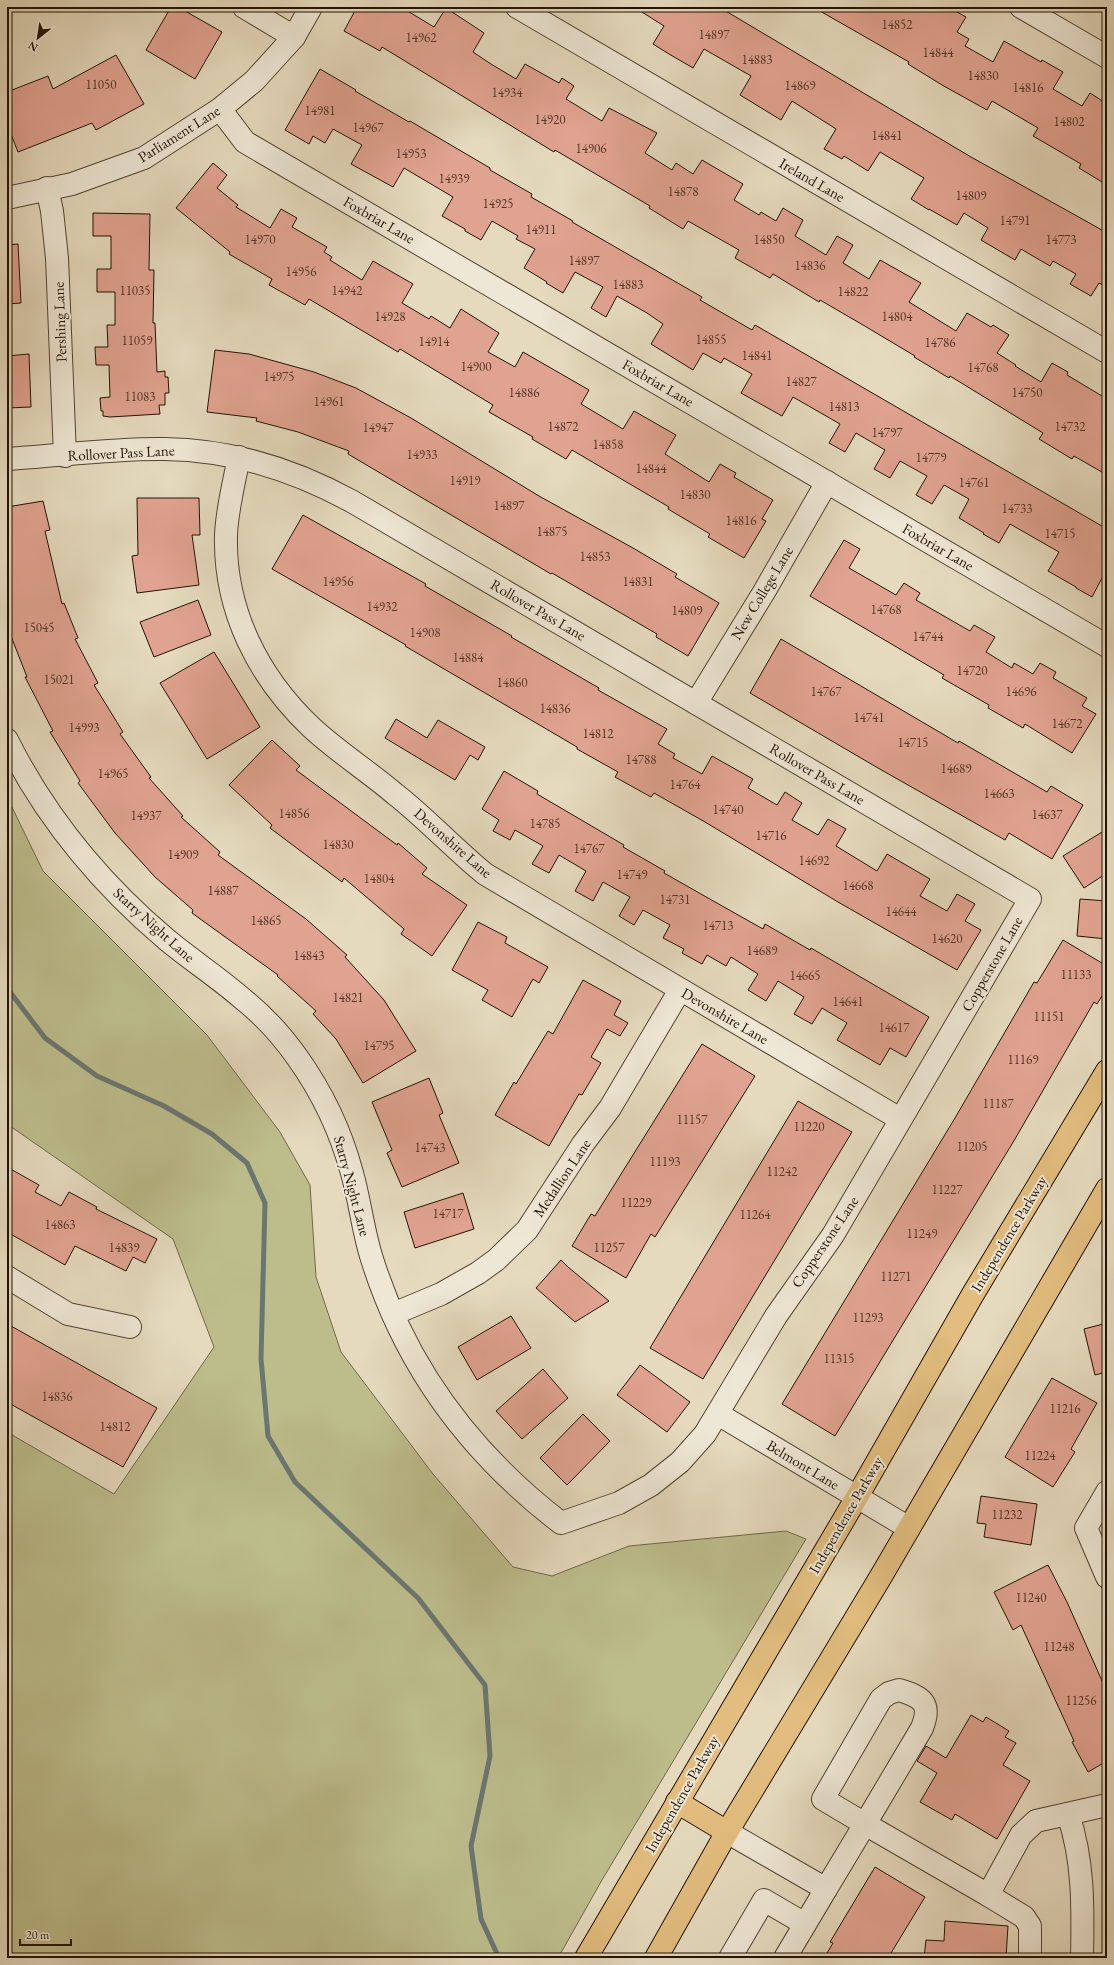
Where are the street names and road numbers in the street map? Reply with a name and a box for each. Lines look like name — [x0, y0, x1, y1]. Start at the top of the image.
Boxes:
street label: Parliament Lane — [134, 101, 224, 166]
street label: Ireland Lane — [776, 153, 849, 206]
street label: Foxbriar Lane — [340, 191, 419, 248]
street label: Pershing Lane — [49, 281, 70, 363]
street label: Foxbriar Lane — [619, 354, 698, 411]
street label: Rollover Pass Lane — [67, 440, 175, 465]
street label: Foxbriar Lane — [899, 518, 978, 575]
street label: New College Lane — [726, 542, 797, 643]
street label: Rollover Pass Lane — [487, 575, 589, 645]
street label: Rollover Pass Lane — [766, 739, 868, 809]
street label: Devonshire Lane — [410, 804, 496, 882]
street label: Starry Night Lane — [110, 883, 199, 966]
street label: Copperstone Lane — [957, 913, 1027, 1015]
street label: Devonshire Lane — [678, 983, 772, 1048]
street label: Starry Night Lane — [330, 1134, 375, 1238]
street label: Medallion Lane — [528, 1135, 595, 1220]
street label: Independence Parkway — [966, 1172, 1051, 1295]
street label: Copperstone Lane — [787, 1192, 862, 1291]
street label: Belmont Lane — [763, 1435, 843, 1494]
street label: Independence Parkway — [804, 1452, 887, 1577]
street label: Independence Parkway — [640, 1731, 723, 1856]

